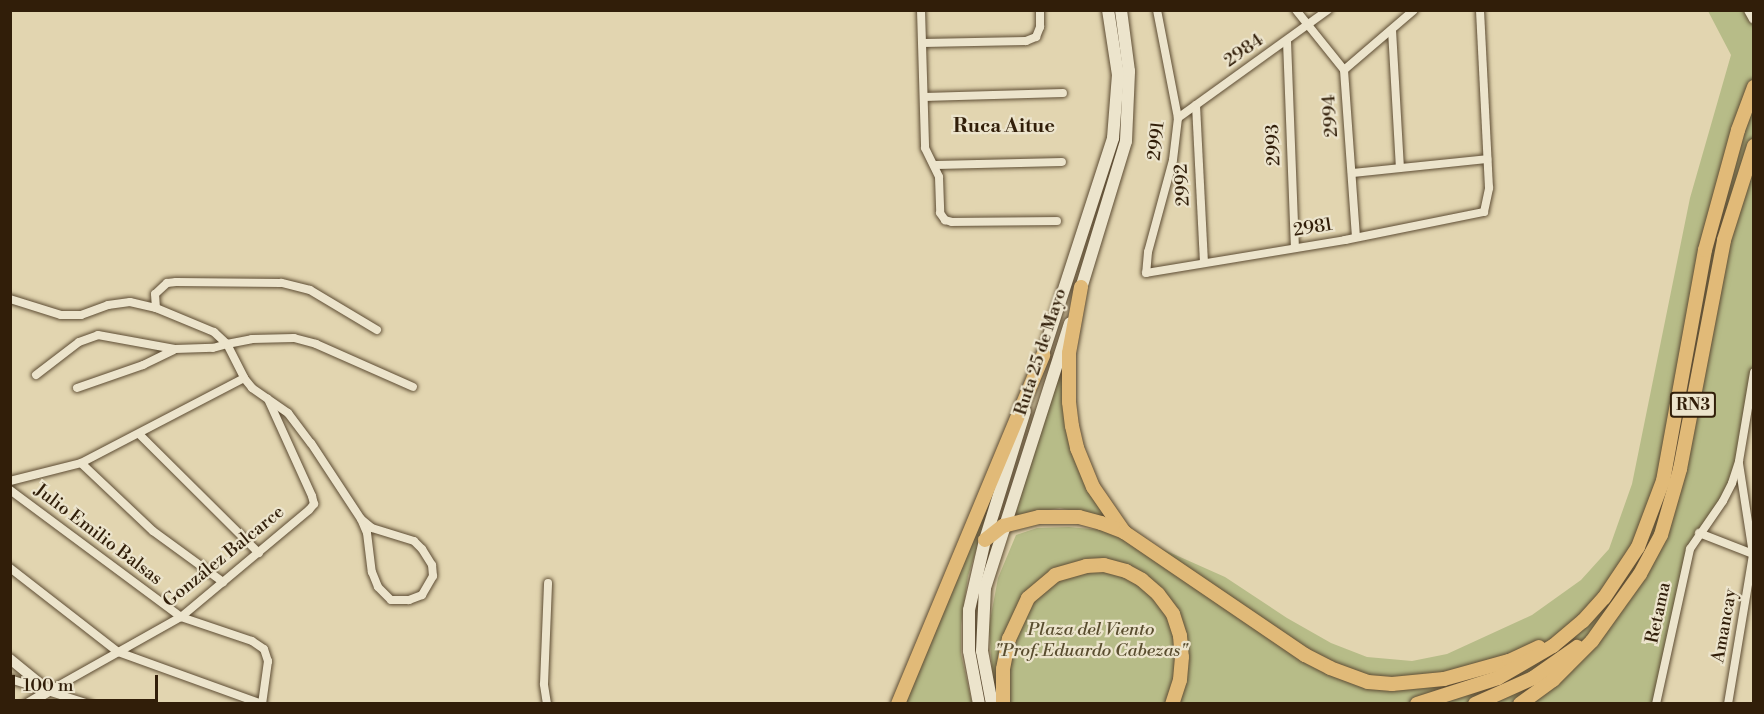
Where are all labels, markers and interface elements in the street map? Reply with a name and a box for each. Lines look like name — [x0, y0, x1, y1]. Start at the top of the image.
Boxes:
street label: 2984 — [1220, 30, 1268, 72]
street label: 2994 — [1319, 94, 1343, 138]
district label: Ruca Aitue — [953, 114, 1055, 138]
street label: 2991 — [1144, 120, 1170, 162]
street label: 2993 — [1262, 124, 1286, 166]
street label: 2992 — [1171, 163, 1195, 207]
street label: 2981 — [1292, 214, 1334, 242]
street label: Ruta 25 de Mayo — [1010, 286, 1072, 418]
road number: RN3 — [1669, 392, 1717, 418]
street label: Julio Emilio Balsas — [30, 480, 166, 590]
street label: González Balcarce — [159, 502, 289, 612]
street label: Retama — [1642, 580, 1676, 646]
street label: Amancay — [1708, 587, 1742, 665]
park label: Plaza del Viento "Prof. Eduardo Cabezas" — [995, 620, 1187, 662]
scale bar — [15, 663, 160, 701]
text: 100 m — [23, 674, 74, 697]

